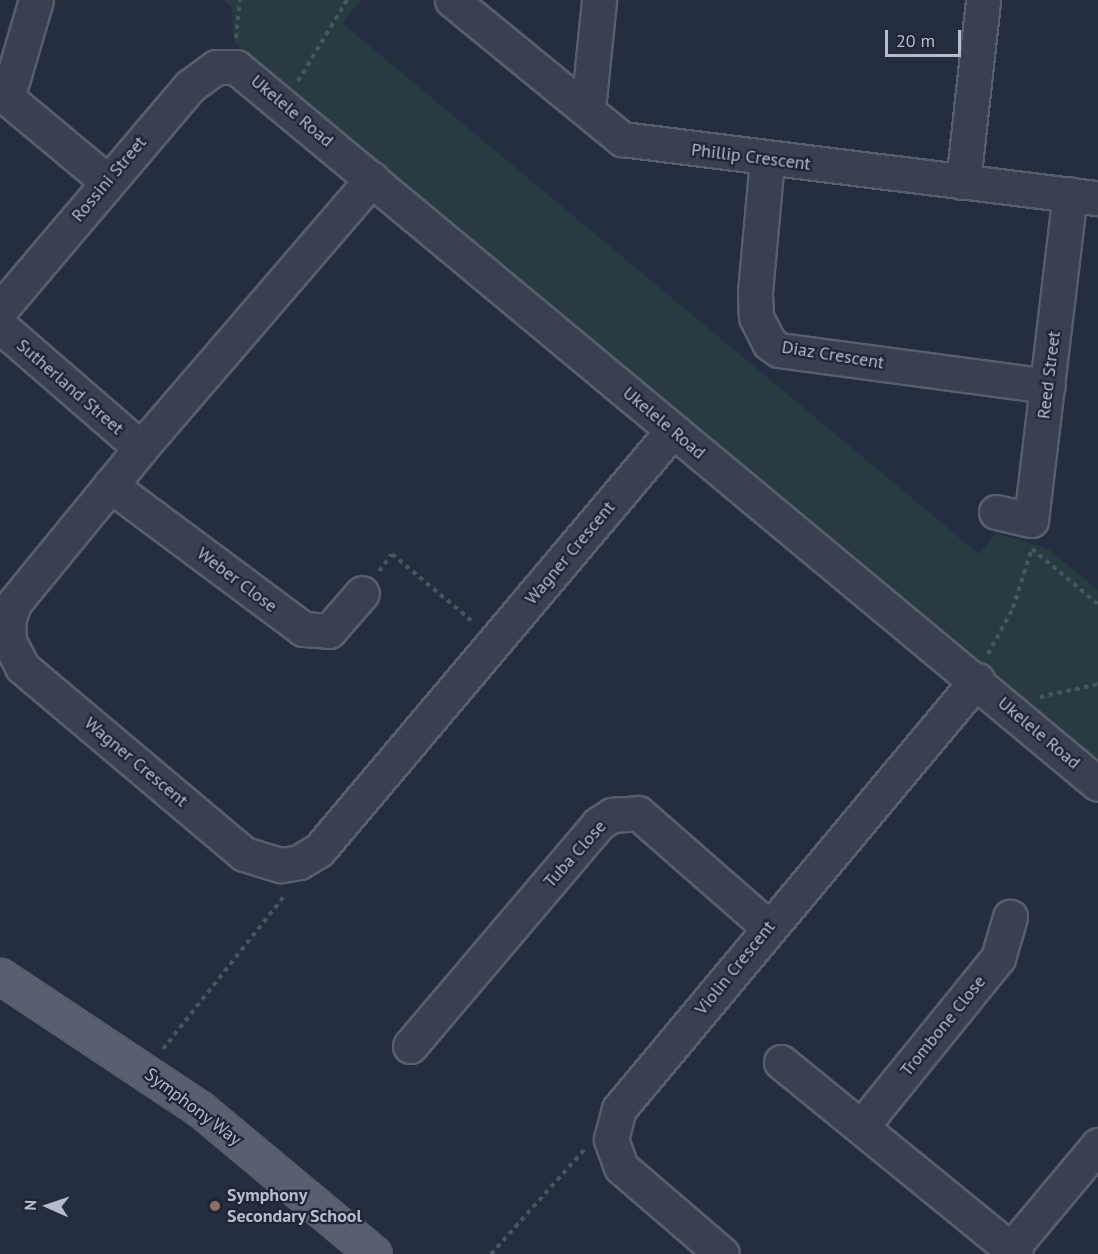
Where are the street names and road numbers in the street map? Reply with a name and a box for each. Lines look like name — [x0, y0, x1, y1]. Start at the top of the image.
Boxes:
street label: Ukelele Road — [246, 70, 338, 152]
street label: Rossini Street — [67, 132, 151, 226]
street label: Phillip Crescent — [690, 139, 812, 175]
street label: Reed Street — [1033, 330, 1065, 420]
street label: Sutherland Street — [12, 335, 128, 439]
street label: Diaz Crescent — [780, 336, 886, 374]
street label: Ukelele Road — [618, 382, 710, 464]
street label: Wagner Crescent — [520, 497, 620, 609]
street label: Weber Close — [193, 543, 281, 617]
street label: Ukelele Road — [993, 692, 1085, 774]
street label: Wagner Crescent — [80, 712, 192, 812]
street label: Tuba Close — [539, 816, 611, 892]
street label: Violin Crescent — [690, 917, 780, 1019]
street label: Trombone Close — [896, 971, 990, 1081]
street label: Symphony Way — [140, 1063, 246, 1151]

